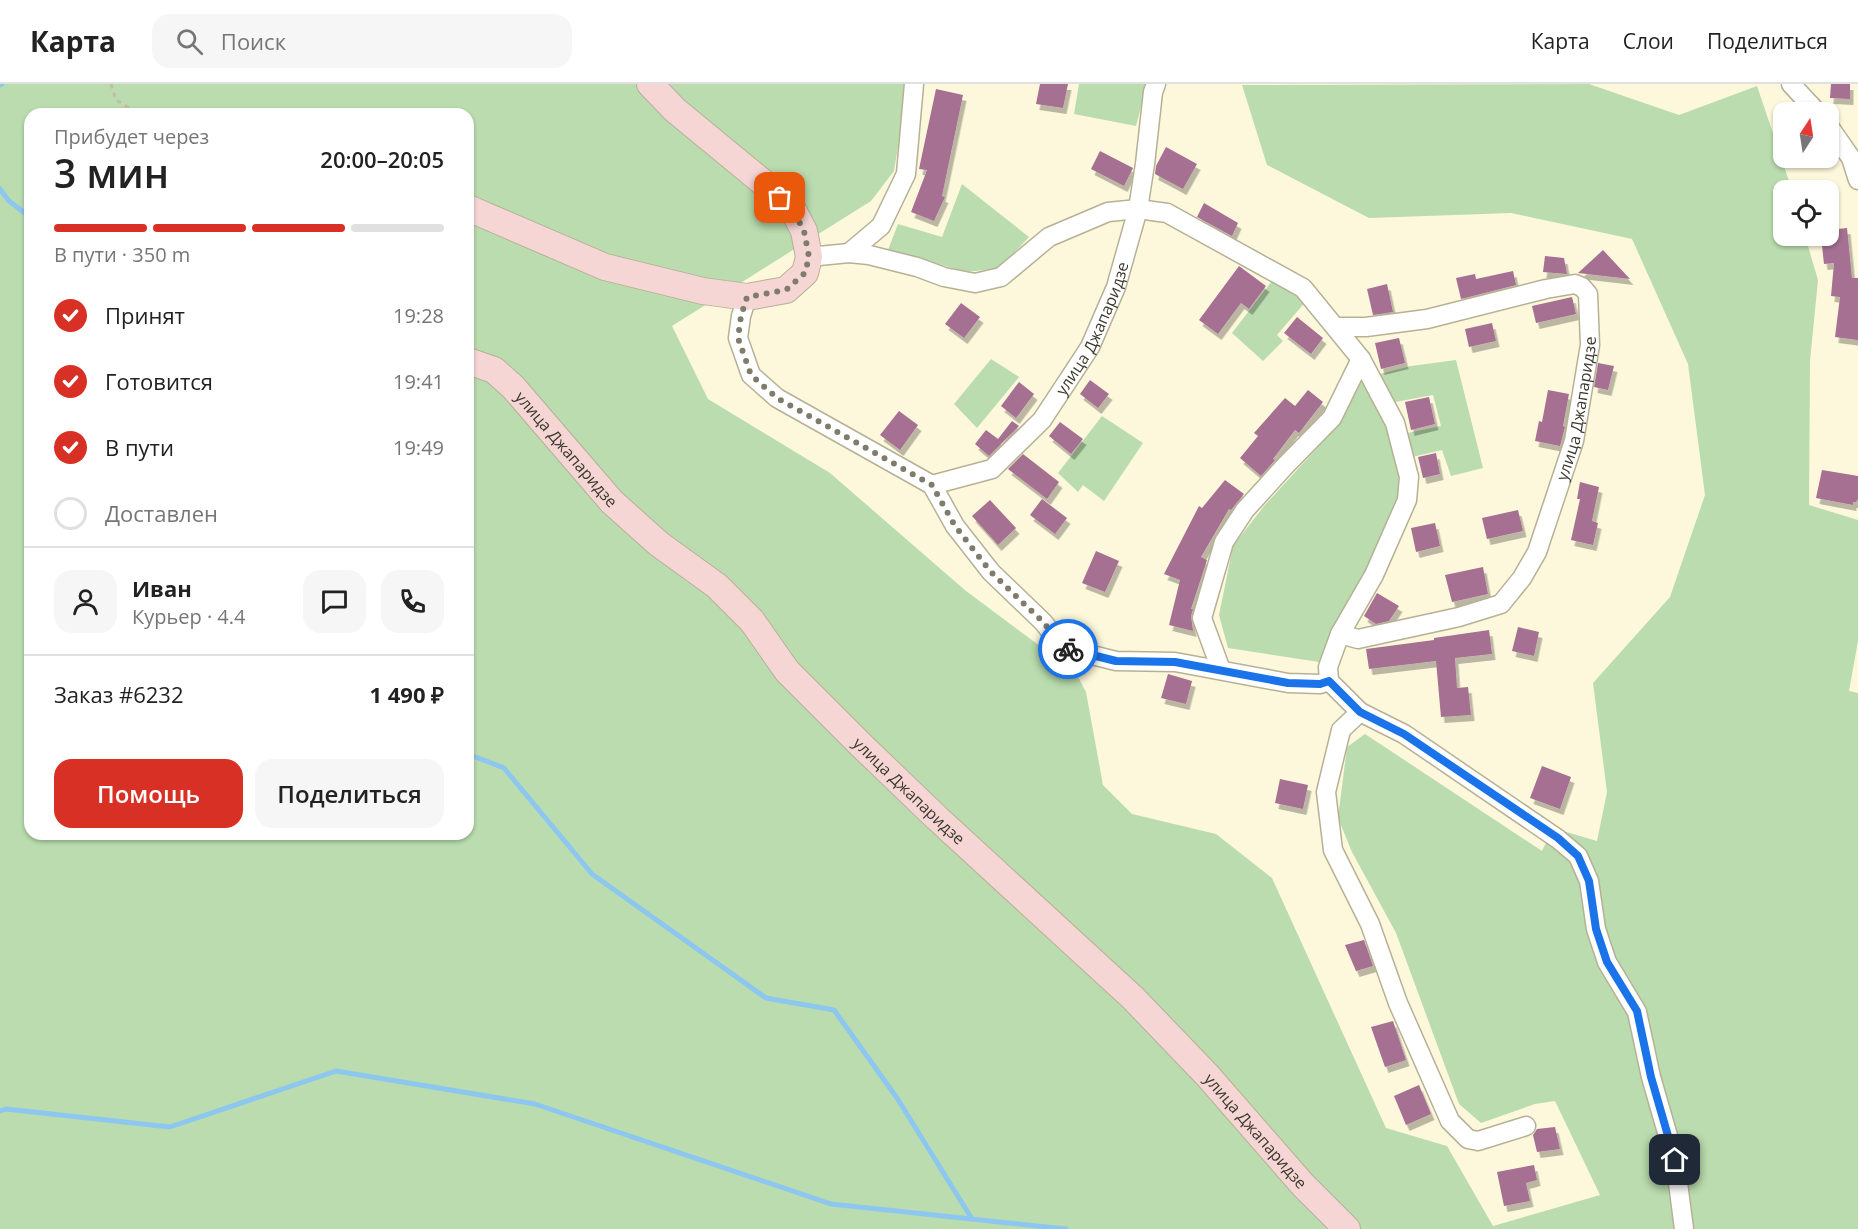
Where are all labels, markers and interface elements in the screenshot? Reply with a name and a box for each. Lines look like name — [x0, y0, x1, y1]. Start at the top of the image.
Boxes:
search box — [152, 14, 572, 68]
text: Карта — [30, 22, 116, 60]
icon: search — [173, 25, 206, 58]
text: Поиск — [221, 26, 286, 56]
text: Карта — [1531, 27, 1590, 55]
text: Слои — [1623, 27, 1674, 55]
text: Поделиться — [1707, 27, 1828, 55]
north arrow — [1773, 102, 1839, 168]
map controls — [1773, 102, 1839, 246]
text: Прибудет через — [54, 123, 209, 150]
text: 20:00–20:05 — [320, 144, 444, 174]
text: 3 мин — [54, 146, 169, 199]
pin — [754, 172, 805, 223]
button: locate — [1773, 180, 1839, 246]
icon: bag — [763, 181, 796, 214]
text: В пути · 350 m — [54, 241, 190, 268]
street label: улица Джапаридзе — [1050, 259, 1134, 400]
icon: check — [54, 299, 87, 332]
text: Принят — [105, 300, 185, 330]
text: 19:28 — [393, 302, 444, 329]
street label: улица Джапаридзе — [1551, 336, 1601, 483]
icon: check — [54, 365, 87, 398]
text: Готовится — [105, 366, 213, 396]
text: 19:41 — [393, 368, 444, 395]
street label: улица Джапаридзе — [510, 386, 623, 512]
icon: check — [54, 431, 87, 464]
text: В пути — [105, 432, 174, 462]
text: 19:49 — [393, 434, 444, 461]
text: Доставлен — [105, 498, 218, 528]
button: person — [54, 570, 117, 633]
button: chat — [303, 570, 366, 633]
button: phone — [381, 570, 444, 633]
text: Иван — [132, 573, 192, 603]
text: Курьер · 4.4 — [132, 603, 246, 630]
courier — [1038, 619, 1098, 679]
icon: bike — [1052, 633, 1085, 666]
text: Заказ #6232 — [54, 679, 184, 709]
text: 1 490 ₽ — [369, 679, 444, 709]
street label: улица Джапаридзе — [848, 732, 970, 849]
button: Помощь — [54, 759, 243, 828]
button: Поделиться — [255, 759, 444, 828]
street label: улица Джапаридзе — [1199, 1068, 1312, 1193]
pin — [1649, 1134, 1700, 1185]
icon: home — [1658, 1143, 1691, 1176]

